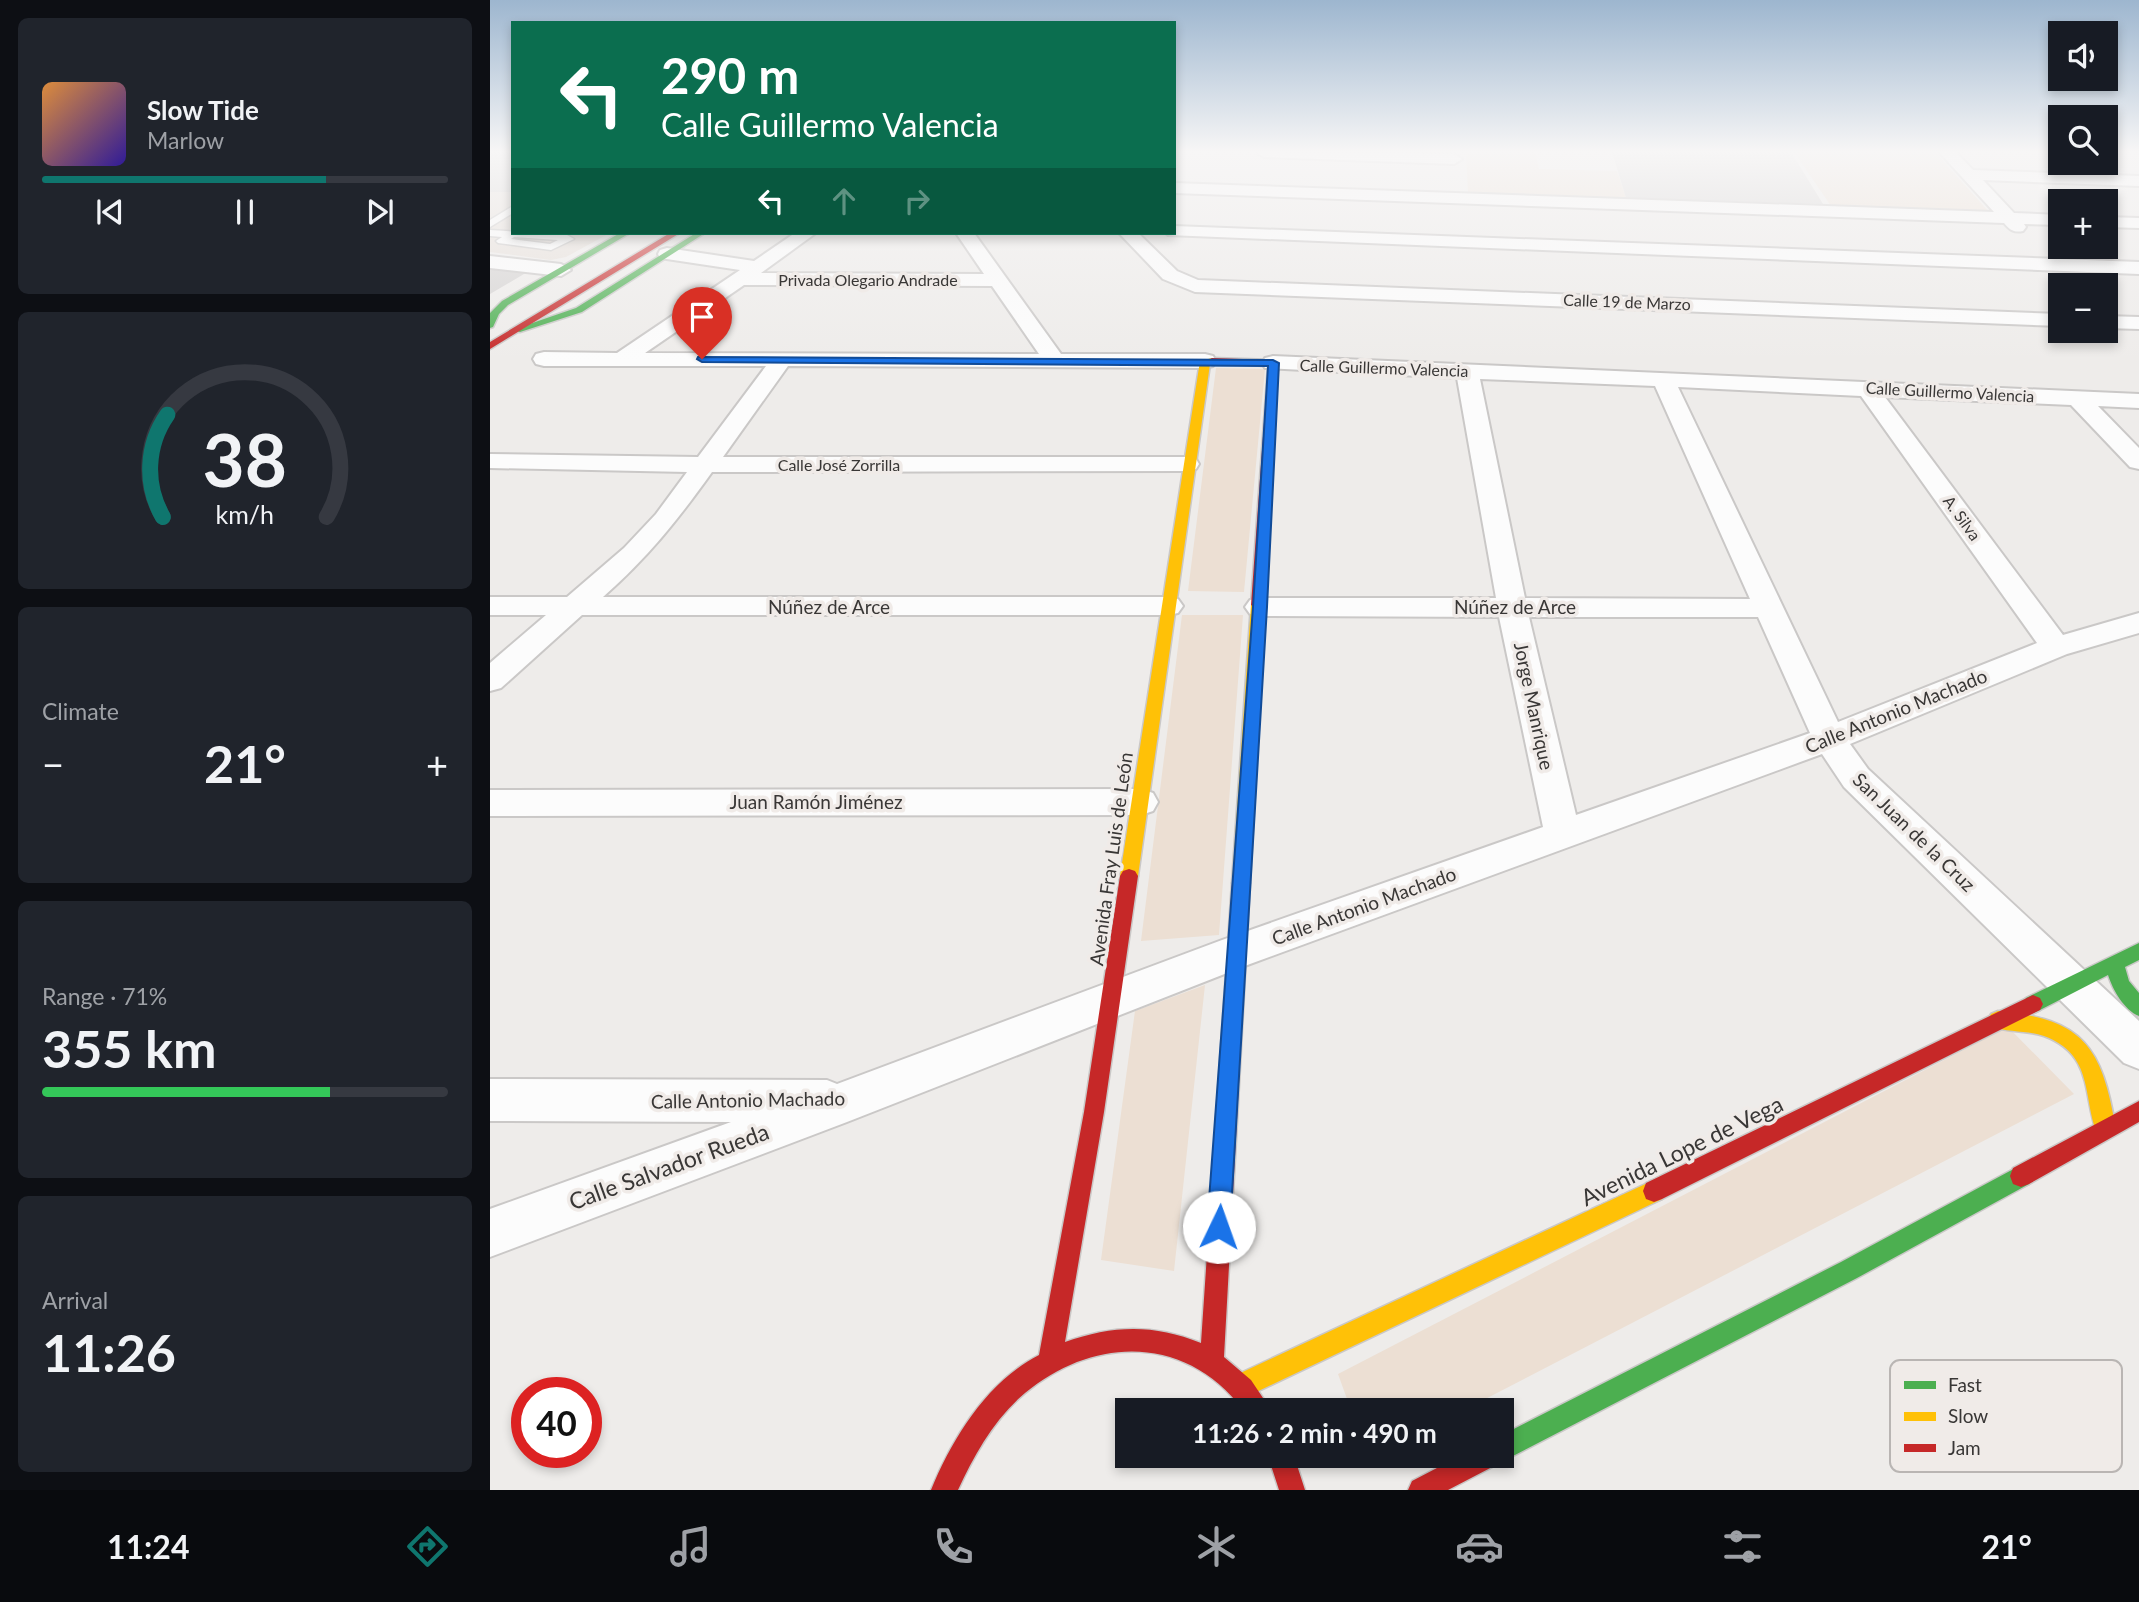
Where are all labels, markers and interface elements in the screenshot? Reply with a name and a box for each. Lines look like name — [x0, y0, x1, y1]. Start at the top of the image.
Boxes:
map controls — [2048, 21, 2118, 343]
button: sound — [2048, 21, 2118, 91]
text: 290 m — [661, 46, 799, 104]
icon: left — [546, 49, 637, 140]
text: Slow Tide — [147, 94, 259, 126]
text: Calle Guillermo Valencia — [661, 105, 999, 144]
button: search — [2048, 105, 2118, 175]
text: Marlow — [147, 126, 224, 154]
icon: left — [752, 182, 790, 220]
icon: ahead — [825, 182, 863, 220]
icon: right — [898, 182, 936, 220]
button: + — [2048, 189, 2118, 259]
icon: previous — [91, 193, 129, 231]
icon: pause — [226, 193, 264, 231]
icon: next — [361, 193, 399, 231]
street label: Privada Olegario Andrade — [778, 270, 958, 289]
button: − — [2048, 273, 2118, 343]
pin — [672, 287, 732, 359]
street label: Calle 19 de Marzo — [1563, 290, 1691, 313]
icon: arrive — [683, 298, 721, 336]
street label: Calle Guillermo Valencia — [1299, 355, 1469, 380]
street label: Calle Guillermo Valencia — [1865, 378, 2035, 405]
text: 38 — [203, 415, 287, 503]
street label: Calle José Zorrilla — [778, 455, 900, 474]
street label: A. Silva — [1940, 492, 1985, 544]
text: km/h — [216, 498, 274, 528]
street label: Núñez de Arce — [768, 595, 890, 618]
street label: Núñez de Arce — [1454, 595, 1576, 618]
street label: Jorge Manrique — [1510, 640, 1559, 772]
street label: Calle Antonio Machado — [1801, 663, 1990, 758]
text: Climate — [42, 697, 119, 725]
text: 21° — [204, 732, 286, 794]
text: − — [42, 741, 64, 787]
text: + — [426, 741, 448, 787]
street label: Avenida Fray Luis de León — [1084, 751, 1137, 967]
street label: San Juan de la Cruz — [1849, 767, 1980, 896]
street label: Juan Ramón Jiménez — [729, 790, 903, 813]
street label: Calle Antonio Machado — [1269, 861, 1459, 950]
text: Range · 71% — [42, 982, 167, 1010]
text: 355 km — [42, 1017, 216, 1079]
street label: Calle Antonio Machado — [651, 1086, 845, 1113]
street label: Avenida Lope de Vega — [1576, 1089, 1787, 1211]
street label: Calle Salvador Rueda — [565, 1117, 773, 1215]
position arrow — [1182, 1190, 1256, 1264]
text: Arrival — [42, 1286, 108, 1314]
text: 11:26 — [42, 1321, 176, 1383]
legend — [1890, 1360, 2122, 1472]
text: Fast — [1948, 1373, 1982, 1396]
speed limit sign: 40 — [511, 1377, 602, 1468]
text: Slow — [1948, 1404, 1988, 1427]
text: 11:26 · 2 min · 490 m — [1192, 1417, 1437, 1449]
text: Jam — [1948, 1436, 1981, 1459]
icon: directions — [403, 1522, 452, 1571]
icon: music — [666, 1522, 715, 1571]
icon: phone — [929, 1522, 978, 1571]
icon: climate — [1192, 1522, 1241, 1571]
icon: car — [1455, 1522, 1504, 1571]
icon: filters — [1718, 1522, 1767, 1571]
text: 11:24 — [107, 1527, 189, 1566]
text: 21° — [1981, 1527, 2032, 1566]

